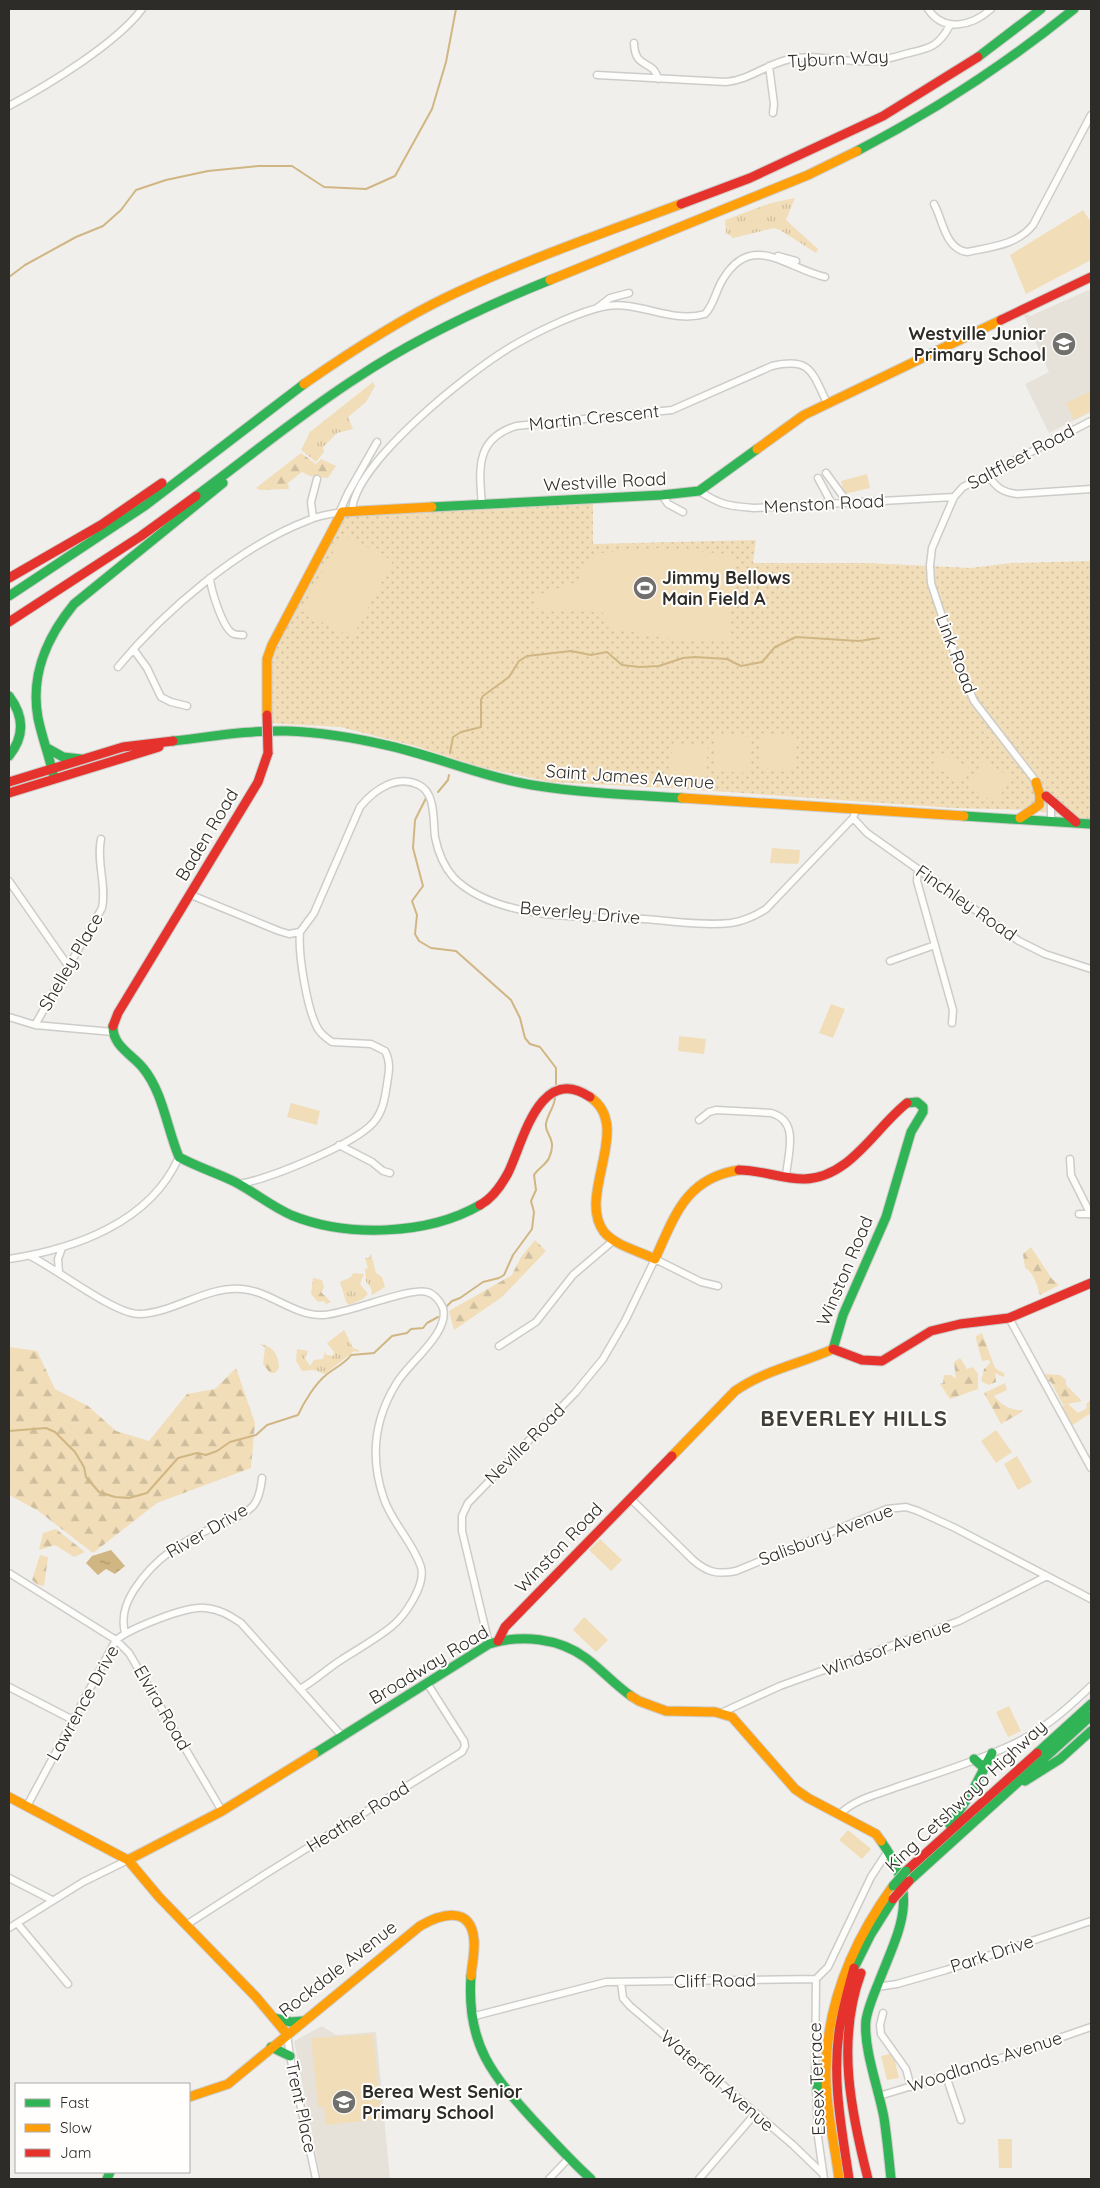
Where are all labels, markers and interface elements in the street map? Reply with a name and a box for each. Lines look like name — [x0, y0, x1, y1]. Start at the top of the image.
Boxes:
street label: Tyburn Way — [787, 44, 889, 73]
place label: Westville Junior Primary School — [909, 322, 1046, 366]
school or university icon: Westville Junior Primary School — [1051, 331, 1077, 357]
street label: Martin Crescent — [528, 399, 660, 436]
street label: Saltfleet Road — [963, 419, 1078, 494]
street label: Westville Road — [543, 467, 667, 496]
street label: Menston Road — [763, 489, 885, 518]
place label: Jimmy Bellows Main Field A — [662, 566, 791, 610]
sports icon: Jimmy Bellows Main Field A — [632, 575, 658, 601]
street label: Link Road — [931, 611, 982, 697]
street label: Saint James Avenue — [545, 759, 715, 794]
street label: Baden Road — [170, 784, 243, 885]
street label: Finchley Road — [911, 859, 1021, 946]
street label: Beverley Drive — [519, 896, 641, 929]
street label: Shelley Place — [33, 909, 108, 1015]
street label: Winston Road — [811, 1212, 878, 1329]
street label: Neville Road — [480, 1399, 570, 1489]
district label: BEVERLEY HILLS — [760, 1404, 948, 1432]
street label: River Drive — [162, 1498, 252, 1563]
street label: Winston Road — [510, 1498, 608, 1598]
street label: Salisbury Avenue — [755, 1498, 896, 1571]
street label: Windsor Avenue — [819, 1614, 954, 1681]
street label: Broadway Road — [365, 1620, 493, 1709]
street label: Lawrence Drive — [41, 1641, 124, 1765]
street label: Elvira Road — [129, 1661, 196, 1754]
street label: King Cetshwayo Highway — [880, 1715, 1051, 1877]
street label: Heather Road — [302, 1776, 413, 1857]
street label: Rockdale Avenue — [274, 1915, 401, 2022]
street label: Park Drive — [947, 1929, 1036, 1978]
street label: Cliff Road — [674, 1968, 756, 1993]
street label: Essex Terrace — [803, 2022, 830, 2136]
street label: Waterfall Avenue — [656, 2025, 779, 2136]
street label: Woodlands Avenue — [905, 2026, 1065, 2097]
street label: Trent Place — [281, 2059, 322, 2155]
place label: Berea West Senior Primary School — [362, 2080, 523, 2124]
legend — [15, 2083, 190, 2173]
school or university icon: Berea West Senior Primary School — [331, 2089, 357, 2115]
text: Fast — [60, 2093, 89, 2112]
text: Slow — [60, 2118, 92, 2137]
text: Jam — [60, 2143, 91, 2162]

